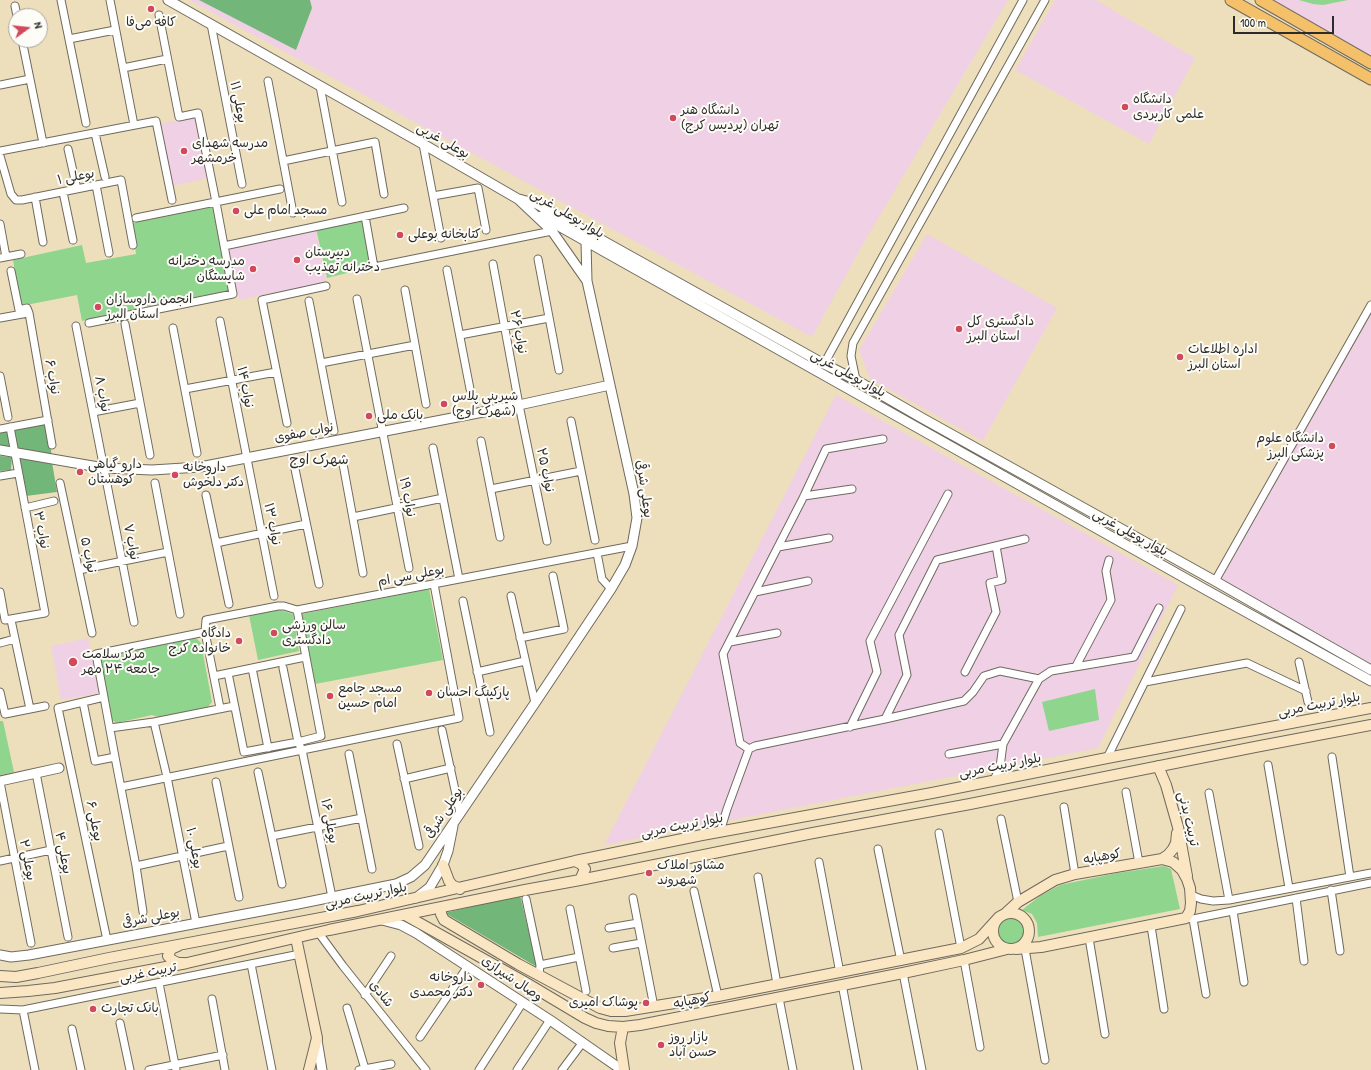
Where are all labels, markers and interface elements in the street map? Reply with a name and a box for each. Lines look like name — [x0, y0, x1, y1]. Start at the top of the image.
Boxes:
marker: کافه می‌فا — [146, 4, 156, 14]
north arrow — [8, 8, 48, 48]
scale bar — [1235, 8, 1336, 34]
text: 100 m — [1240, 14, 1266, 31]
place label: کافه می‌فا — [126, 15, 176, 31]
text: N — [31, 21, 46, 30]
street label: بوعلی ۱۱ — [226, 80, 250, 124]
place label: دانشگاه علمی کاربردی — [1133, 92, 1204, 123]
marker: دانشگاه علمی کاربردی — [1120, 102, 1130, 112]
place label: دانشگاه هنر تهران (پردیس کرج) — [681, 103, 779, 134]
marker: دانشگاه هنر تهران (پردیس کرج) — [668, 113, 678, 123]
street label: بوعلی غربی — [414, 120, 472, 162]
place label: مدرسه شهدای خرمشهر — [192, 136, 268, 167]
marker: مدرسه شهدای خرمشهر — [179, 146, 189, 156]
street label: بوعلی ۱ — [56, 166, 96, 188]
street label: بلوار بوعلی غربی — [527, 186, 607, 242]
place label: مسجد امام علی — [244, 203, 327, 219]
marker: مسجد امام علی — [231, 206, 241, 216]
place label: کتابخانه بوعلی — [408, 227, 481, 243]
marker: کتابخانه بوعلی — [395, 230, 405, 240]
place label: دبیرستان دخترانه تهذیب — [305, 245, 380, 276]
place label: مدرسه دخترانه شایستگان — [168, 254, 245, 285]
marker: دبیرستان دخترانه تهذیب — [292, 255, 302, 265]
marker: مدرسه دخترانه شایستگان — [248, 264, 258, 274]
place label: انجمن داروسازان استان البرز — [106, 292, 192, 323]
marker: انجمن داروسازان استان البرز — [93, 302, 103, 312]
street label: نواب ۲۶ — [506, 309, 530, 355]
place label: دادگستری کل استان البرز — [967, 314, 1034, 345]
marker: دادگستری کل استان البرز — [954, 324, 964, 334]
place label: اداره اطلاعات استان البرز — [1188, 342, 1257, 373]
street label: بلوار بوعلی غربی — [808, 347, 888, 401]
marker: اداره اطلاعات استان البرز — [1175, 352, 1185, 362]
street label: نواب ۶ — [41, 358, 63, 396]
street label: نواب ۱۴ — [233, 365, 257, 409]
street label: نواب ۸ — [91, 375, 113, 413]
place label: شیرینی پلاس (شهرک اوج) — [452, 389, 518, 420]
marker: شیرینی پلاس (شهرک اوج) — [439, 399, 449, 409]
place label: بانک ملی — [377, 408, 423, 424]
marker: بانک ملی — [364, 411, 374, 421]
street label: نواب صفوی — [273, 420, 335, 446]
place label: دانشگاه علوم پزشکی البرز — [1256, 431, 1324, 462]
marker: دانشگاه علوم پزشکی البرز — [1327, 441, 1337, 451]
street label: نواب ۲۵ — [533, 446, 557, 494]
district label: شهرک اوج — [289, 452, 349, 468]
place label: دارو گیاهی کوهستان — [88, 457, 142, 488]
street label: بوعلی شرقی — [632, 459, 656, 519]
place label: داروخانه دکتر دلخوش — [183, 460, 244, 491]
marker: دارو گیاهی کوهستان — [75, 467, 85, 477]
marker: داروخانه دکتر دلخوش — [170, 470, 180, 480]
street label: نواب ۱۹ — [396, 476, 418, 518]
street label: نواب ۱۳ — [260, 502, 284, 546]
street label: بلوار بوعلی غربی — [1090, 506, 1170, 560]
street label: نواب ۳ — [30, 510, 52, 550]
street label: نواب ۷ — [120, 523, 142, 561]
street label: نواب ۵ — [77, 536, 99, 574]
street label: بوعلی سی ام — [376, 562, 446, 590]
place label: سالن ورزشی دادگستری — [282, 618, 346, 649]
place label: دادگاه خانواده کرج — [169, 626, 231, 657]
marker: سالن ورزشی دادگستری — [269, 628, 279, 638]
marker: دادگاه خانواده کرج — [234, 636, 244, 646]
place label: مرکز سلامت جامعه ۲۴ مهر — [82, 647, 160, 678]
marker: مرکز سلامت جامعه ۲۴ مهر — [67, 656, 79, 668]
place label: مسجد جامع امام حسین — [338, 681, 402, 712]
place label: پارکینگ احسان — [437, 685, 510, 701]
marker: پارکینگ احسان — [424, 688, 434, 698]
street label: بلوار تربیت مربی — [1277, 689, 1361, 721]
marker: مسجد جامع امام حسین — [325, 691, 335, 701]
street label: بلوار تربیت مربی — [958, 750, 1042, 782]
street label: بوعلی شرقی — [421, 784, 467, 842]
street label: تربیت بدنی — [1174, 790, 1202, 848]
street label: بوعلی ۱۶ — [317, 797, 341, 845]
street label: بوعلی ۶ — [82, 799, 106, 843]
street label: بلوار تربیت مربی — [640, 810, 724, 842]
street label: بوعلی ۱۰ — [182, 826, 206, 870]
street label: بوعلی ۴ — [51, 831, 75, 875]
street label: بوعلی ۲ — [15, 838, 39, 882]
street label: کوهپایه — [1082, 846, 1122, 868]
place label: مشاور املاک شهروند — [657, 858, 725, 889]
marker: مشاور املاک شهروند — [644, 868, 654, 878]
street label: بلوار تربیت مربی — [324, 880, 408, 912]
street label: بوعلی شرقی — [121, 905, 181, 931]
street label: وصال شیرازی — [478, 953, 546, 1005]
street label: تربیت غربی — [118, 960, 178, 986]
place label: داروخانه دکتر محمدی — [410, 970, 473, 1001]
street label: شادی — [366, 978, 396, 1010]
marker: داروخانه دکتر محمدی — [476, 980, 486, 990]
street label: کوهپایه — [672, 989, 712, 1013]
place label: پوشاک امیری — [569, 995, 638, 1011]
marker: پوشاک امیری — [641, 998, 651, 1008]
place label: بانک تجارت — [101, 1001, 159, 1017]
marker: بانک تجارت — [88, 1004, 98, 1014]
place label: بازار روز حسن آباد — [669, 1030, 717, 1061]
marker: بازار روز حسن آباد — [656, 1040, 666, 1050]

